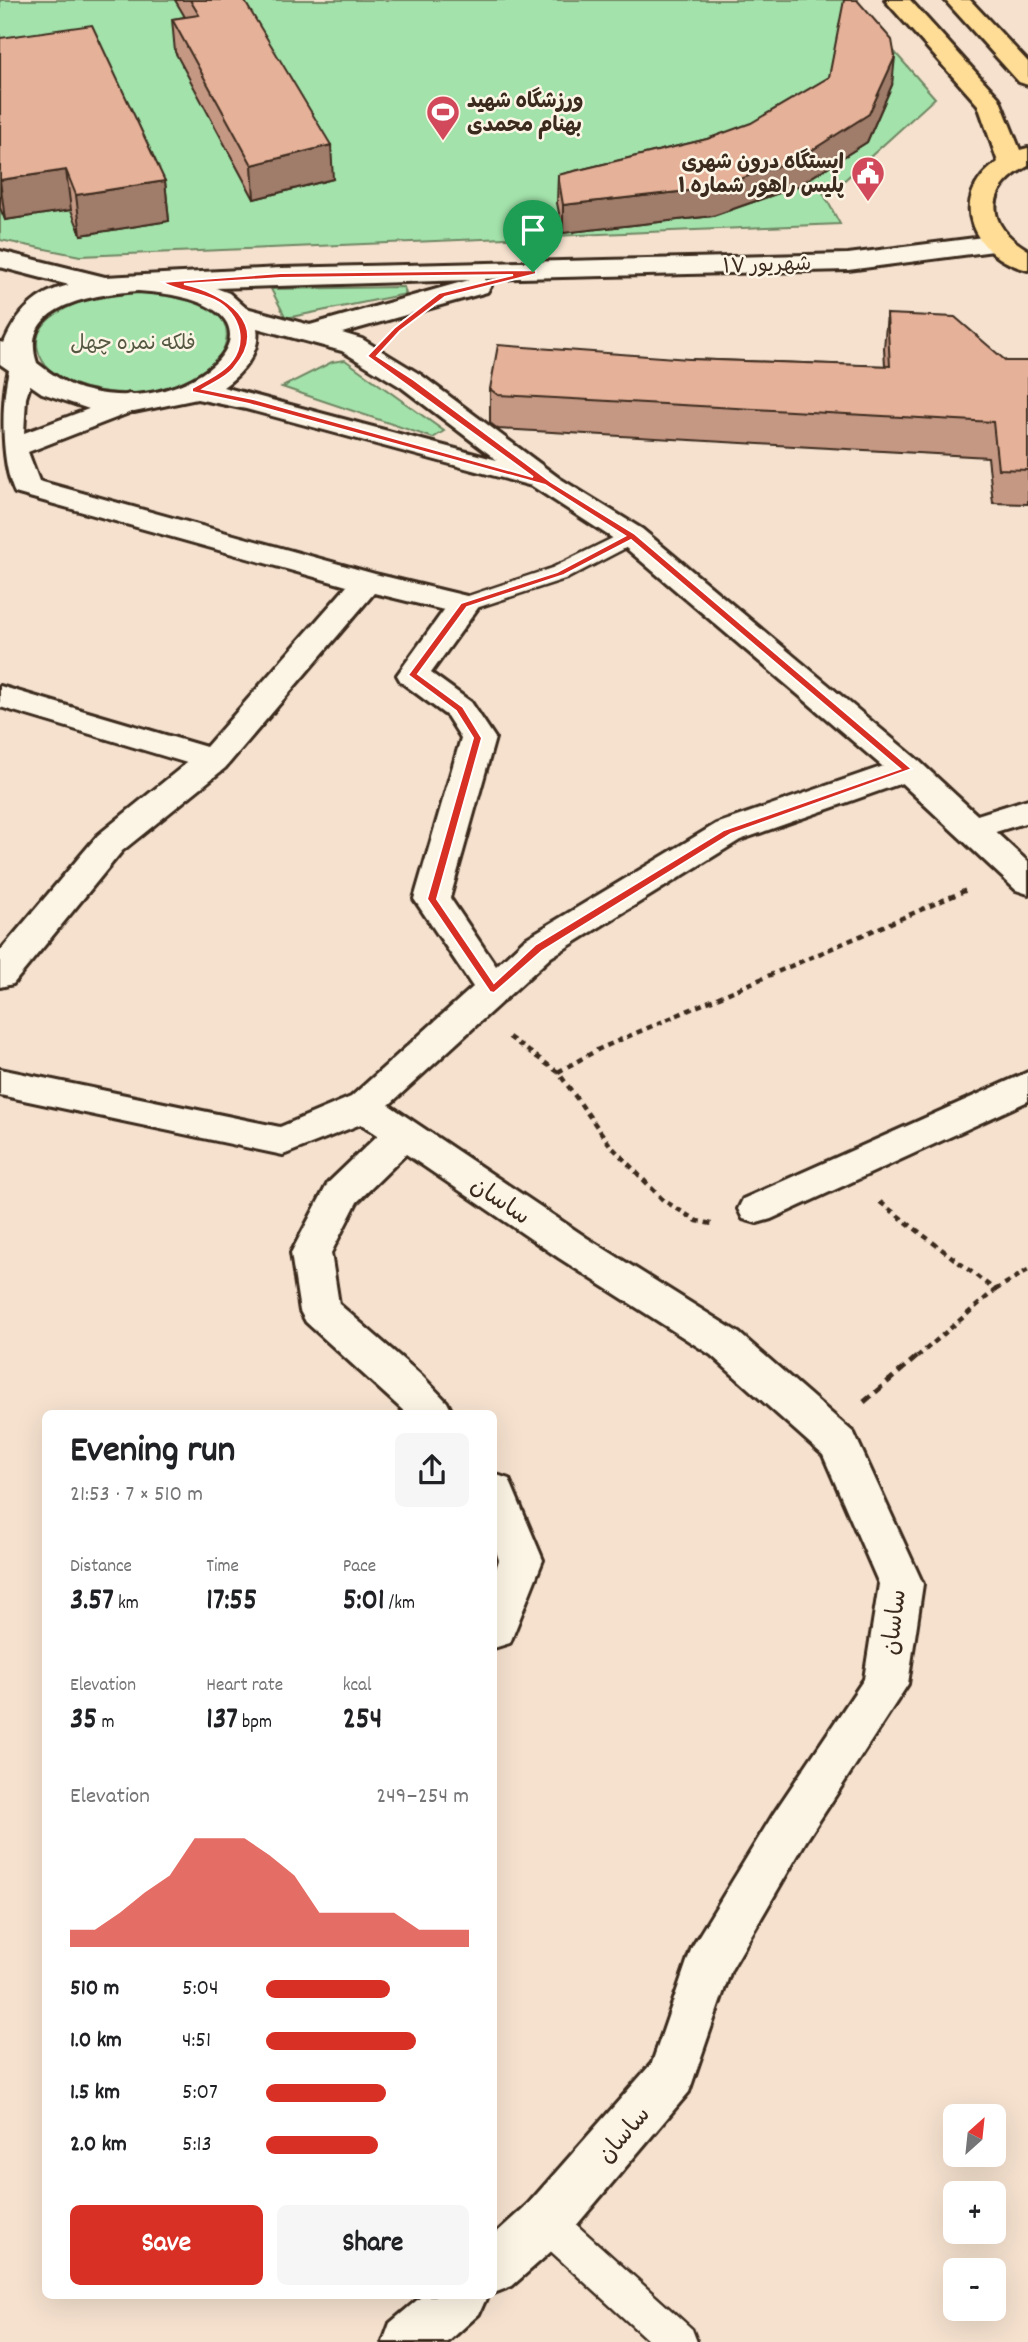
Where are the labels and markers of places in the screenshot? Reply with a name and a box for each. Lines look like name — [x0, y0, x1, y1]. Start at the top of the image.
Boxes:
place label: ورزشگاه شهید بهنام محمدی — [467, 87, 583, 142]
sports icon: ورزشگاه شهید بهنام محمدی — [424, 93, 462, 142]
place label: ایستگاه درون شهری پلیس راهور شماره ۱ — [678, 148, 844, 203]
public building icon: ایستگاه درون شهری پلیس راهور شماره ۱ — [849, 154, 887, 203]
pin — [503, 200, 563, 272]

